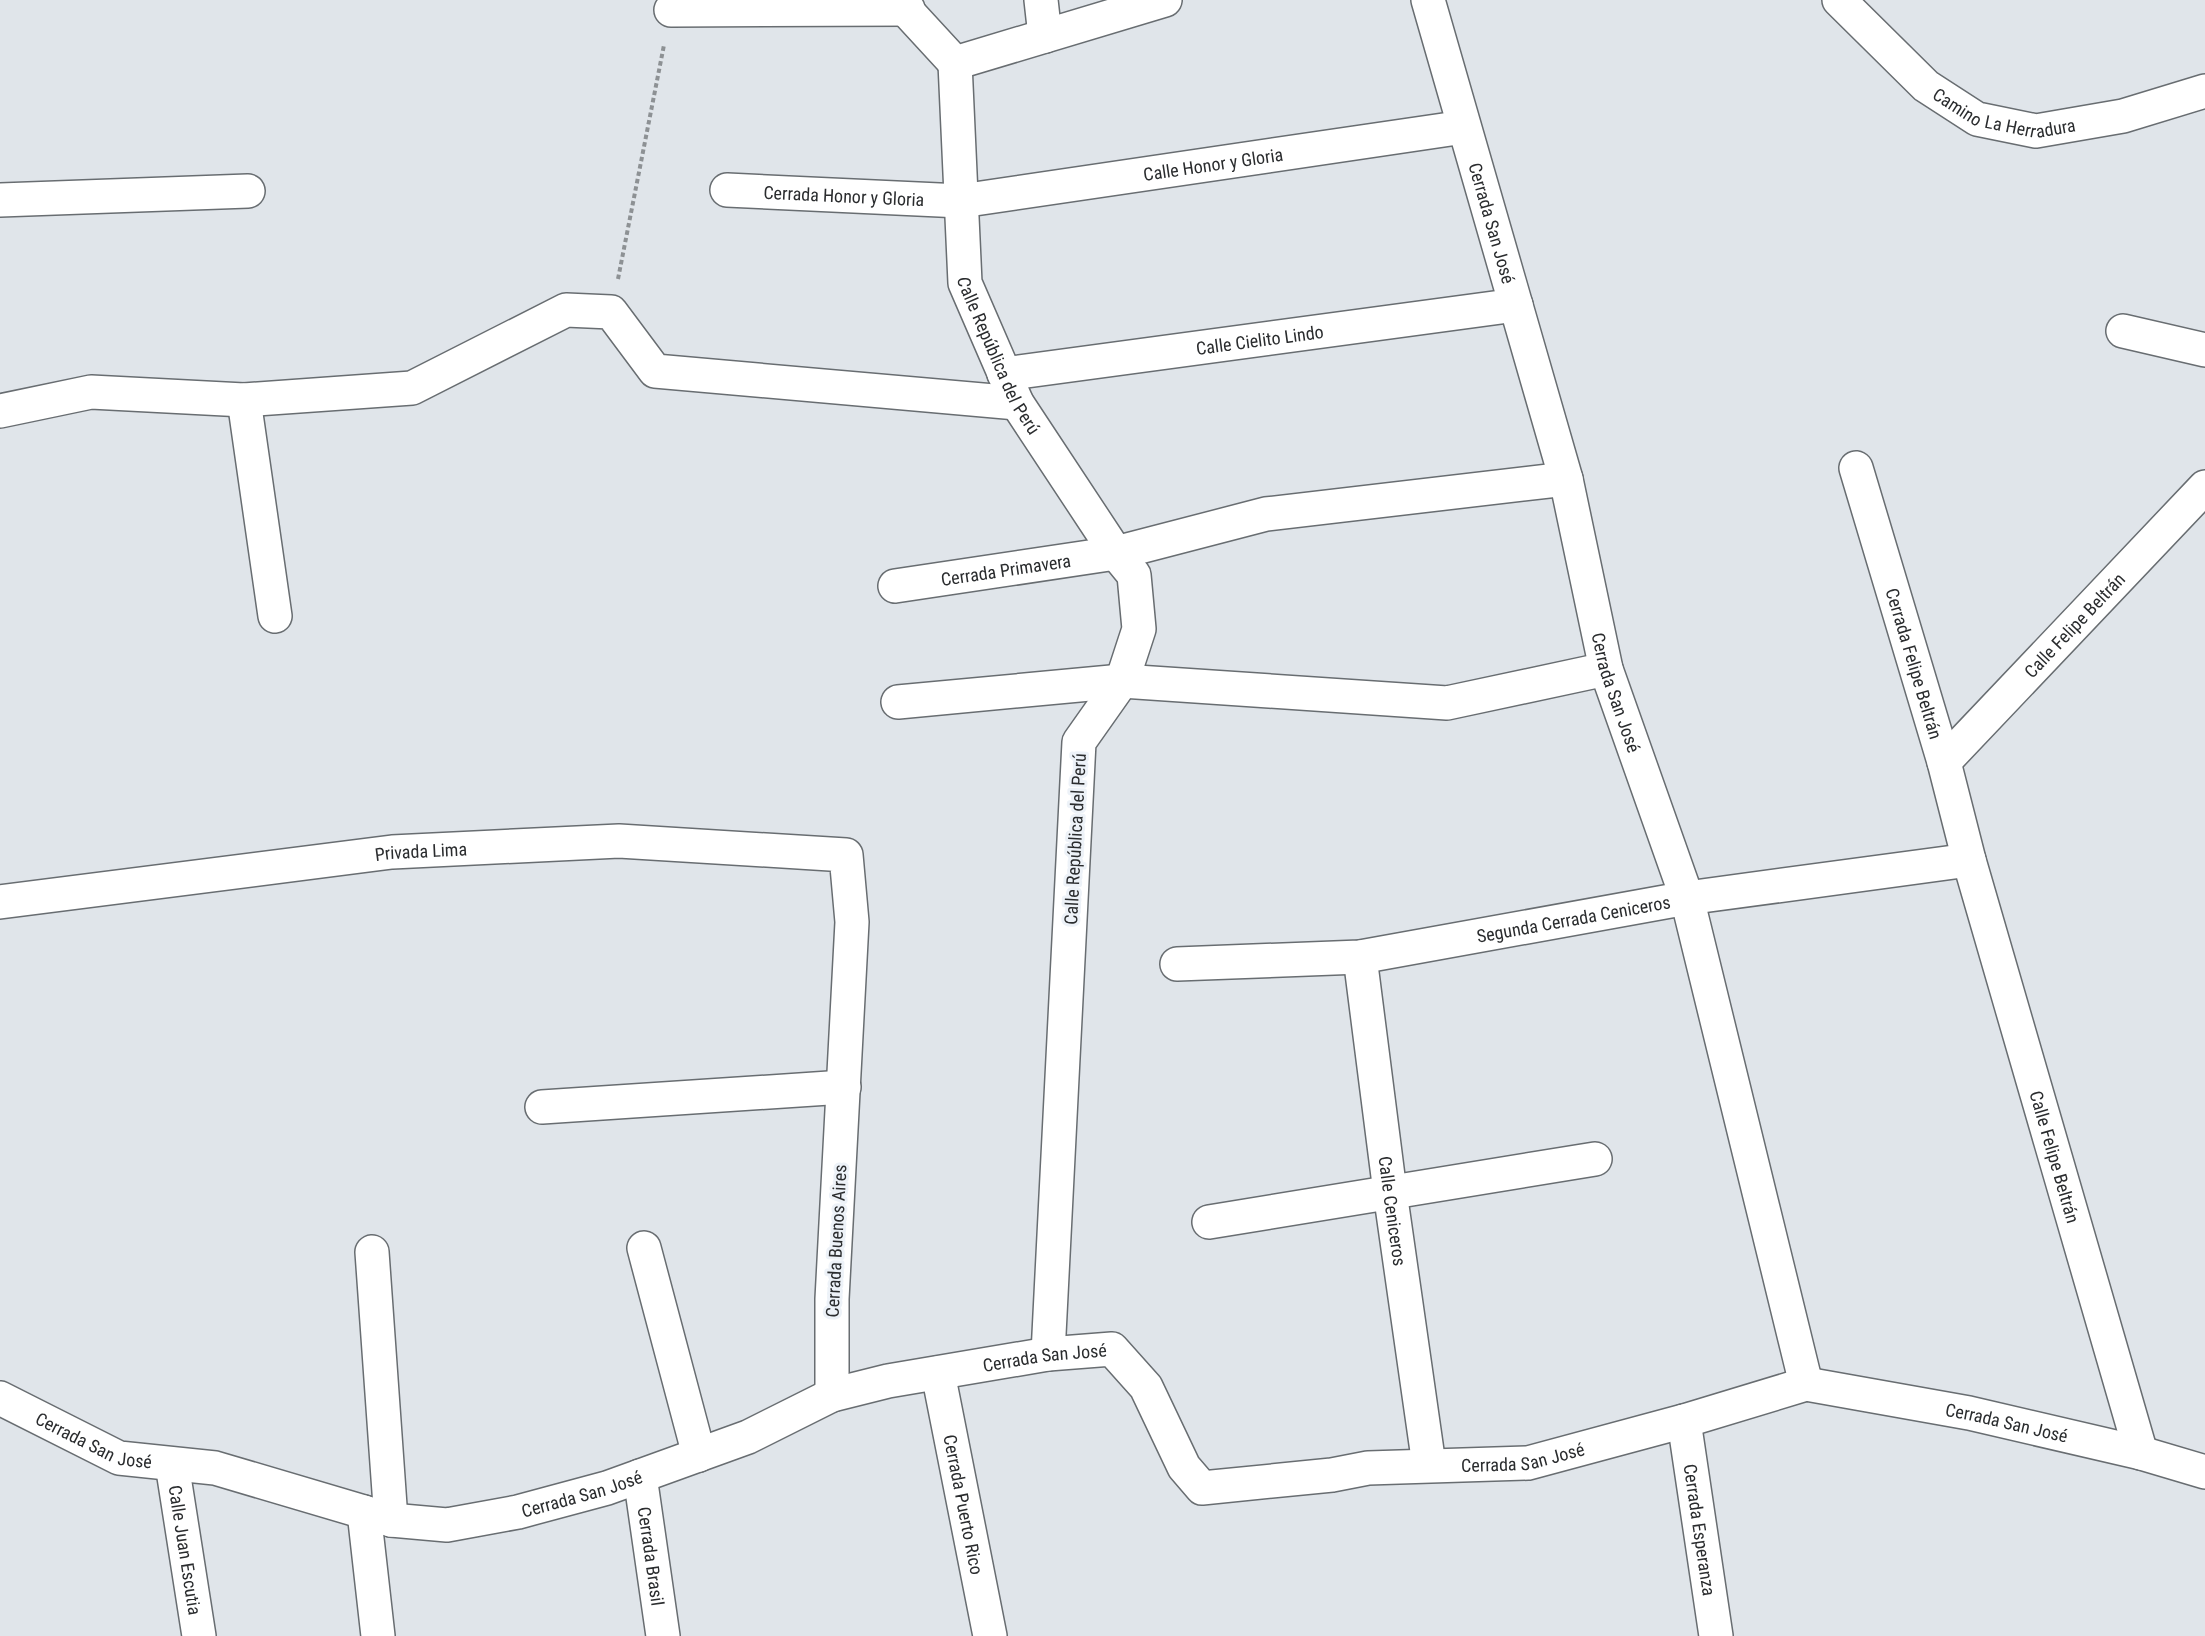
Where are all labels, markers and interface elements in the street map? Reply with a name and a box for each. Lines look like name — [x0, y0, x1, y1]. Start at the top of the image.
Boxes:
street label: Camino La Herradura — [1929, 83, 2077, 141]
street label: Calle Honor y Gloria — [1142, 143, 1284, 185]
street label: Cerrada San José — [1465, 160, 1520, 286]
street label: Cerrada Honor y Gloria — [763, 181, 925, 210]
street label: Calle República del Perú — [954, 276, 1045, 438]
street label: Calle Cielito Lindo — [1195, 321, 1325, 359]
street label: Cerrada Primavera — [939, 549, 1072, 590]
street label: Calle Felipe Beltrán — [2019, 568, 2129, 682]
street label: Cerrada Felipe Beltrán — [1882, 585, 1947, 741]
street label: Cerrada San José — [1588, 631, 1645, 755]
street label: Calle República del Perú — [1060, 753, 1090, 925]
street label: Privada Lima — [373, 838, 467, 865]
street label: Segunda Cerrada Ceniceros — [1475, 891, 1672, 946]
street label: Calle Felipe Beltrán — [2026, 1088, 2084, 1225]
street label: Calle Ceniceros — [1375, 1155, 1411, 1267]
street label: Cerrada Buenos Aires — [822, 1164, 850, 1318]
street label: Cerrada San José — [981, 1339, 1107, 1375]
street label: Cerrada San José — [1944, 1399, 2070, 1446]
street label: Cerrada San José — [32, 1407, 153, 1472]
street label: Cerrada Puerto Rico — [940, 1433, 988, 1576]
street label: Cerrada San José — [1461, 1438, 1587, 1476]
street label: Cerrada Esperanza — [1680, 1462, 1720, 1597]
street label: Cerrada San José — [519, 1466, 645, 1521]
street label: Calle Juan Escutia — [165, 1484, 206, 1616]
street label: Cerrada Brasil — [634, 1505, 669, 1607]

